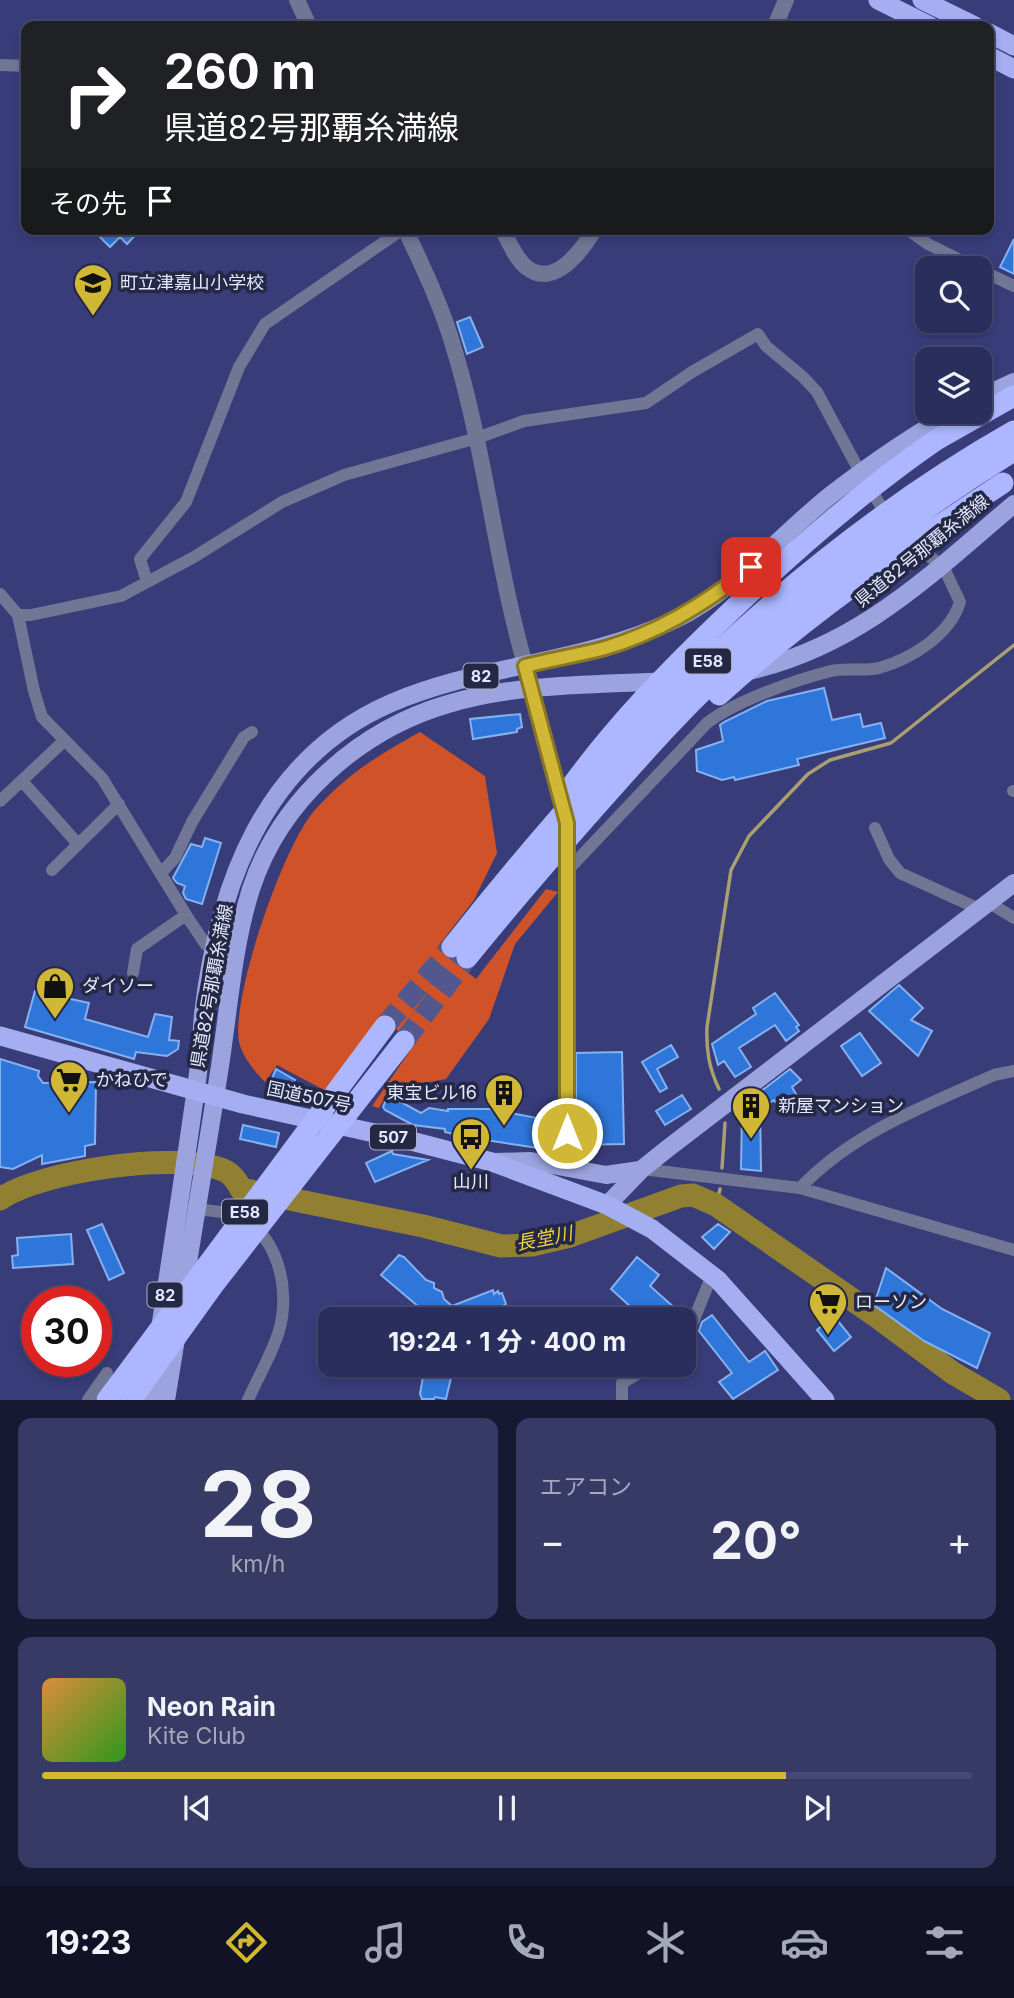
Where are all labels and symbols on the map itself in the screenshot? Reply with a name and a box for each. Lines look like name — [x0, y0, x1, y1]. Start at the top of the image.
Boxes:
school or university icon: 町立津嘉山小学校 — [72, 262, 114, 317]
place label: 町立津嘉山小学校 — [120, 272, 264, 293]
street label: 県道82号那覇糸満線 — [851, 490, 993, 611]
pin — [721, 537, 781, 597]
road number: E58 — [685, 648, 731, 674]
road number: 82 — [463, 664, 498, 688]
street label: 県道82号那覇糸満線 — [187, 902, 236, 1070]
shop icon: ダイソー — [34, 965, 76, 1020]
place label: ダイソー — [82, 975, 154, 996]
supermarket icon: かねひで — [48, 1059, 90, 1114]
place label: かねひで — [96, 1069, 168, 1090]
building icon: 東宝ビル16 — [483, 1072, 525, 1127]
street label: 国道507号 — [265, 1077, 353, 1116]
place label: 東宝ビル16 — [387, 1082, 477, 1103]
building icon: 新屋マンション — [730, 1085, 772, 1140]
place label: 新屋マンション — [778, 1095, 904, 1116]
position arrow — [530, 1096, 604, 1170]
bus stop icon: 山川 — [450, 1116, 492, 1171]
road number: 507 — [370, 1124, 416, 1149]
place label: 山川 — [453, 1171, 489, 1192]
road number: E58 — [222, 1200, 268, 1224]
water label: 長堂川 — [514, 1221, 576, 1255]
supermarket icon: ローソン — [807, 1281, 849, 1336]
road number: 82 — [148, 1282, 182, 1308]
speed limit sign: 30 — [21, 1286, 112, 1377]
place label: ローソン — [855, 1291, 927, 1312]

